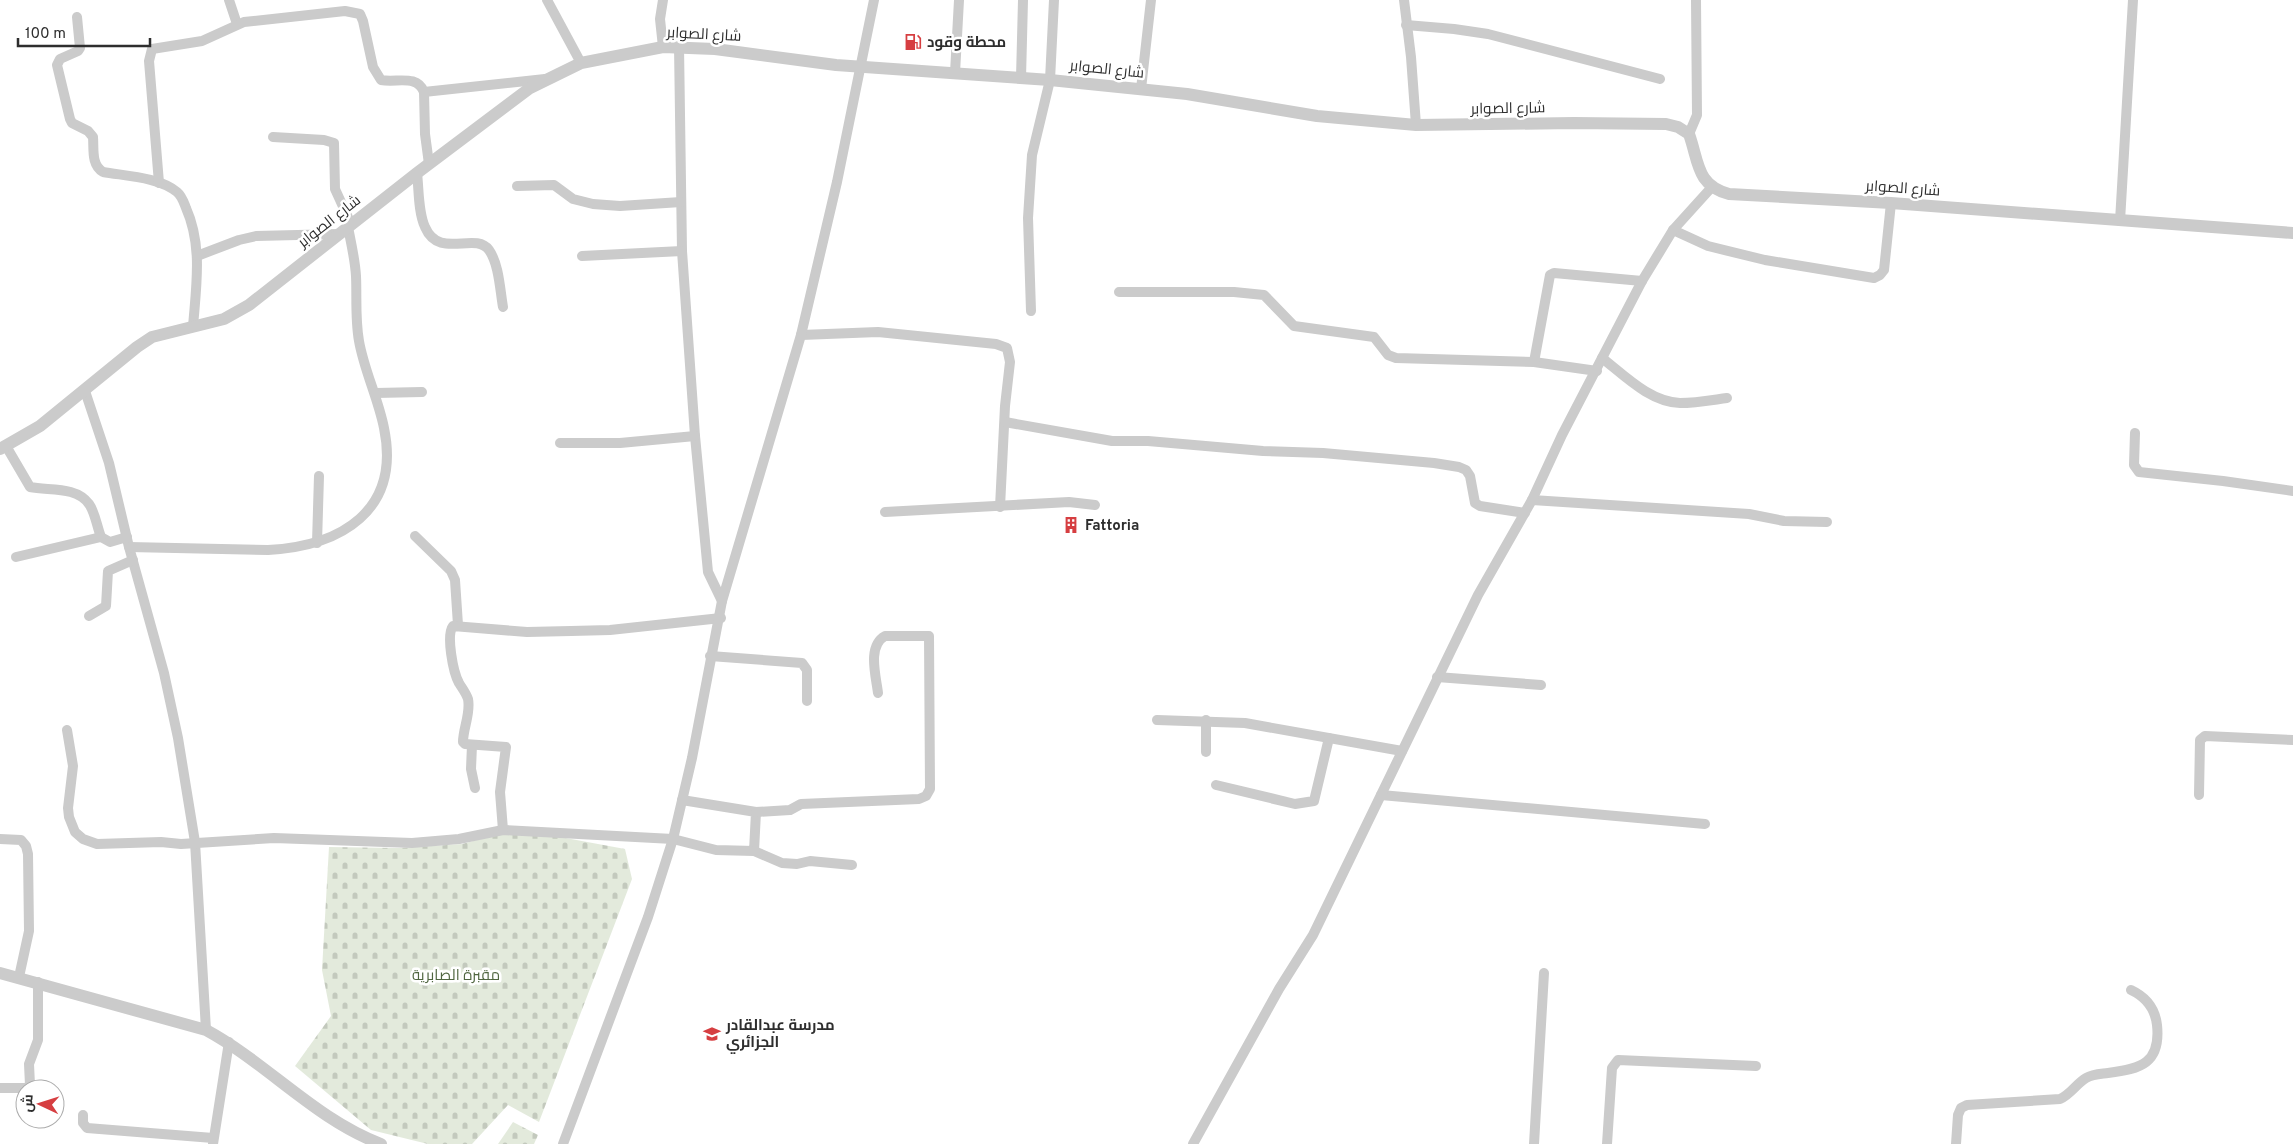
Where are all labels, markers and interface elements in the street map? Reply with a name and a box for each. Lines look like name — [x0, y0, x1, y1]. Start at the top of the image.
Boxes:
scale bar — [18, 15, 150, 47]
street label: شارع الصوابر — [665, 24, 742, 47]
text: 100 m — [25, 25, 66, 44]
fuel station icon: محطة وقود — [903, 32, 923, 52]
place label: محطة وقود — [927, 34, 1006, 53]
street label: شارع الصوابر — [1068, 57, 1145, 84]
street label: شارع الصوابر — [1469, 99, 1546, 120]
street label: شارع الصوابر — [1864, 177, 1941, 202]
street label: شارع الصوابر — [294, 192, 365, 253]
building icon: Fattoria — [1061, 515, 1081, 535]
place label: Fattoria — [1085, 517, 1139, 536]
park label: مقبرة الصابرية — [412, 967, 500, 986]
place label: مدرسة عبدالقادر الجزائري — [725, 1017, 835, 1054]
school or university icon: مدرسة عبدالقادر الجزائري — [702, 1024, 722, 1044]
north arrow — [15, 1079, 65, 1129]
text: ش — [18, 1094, 38, 1113]

